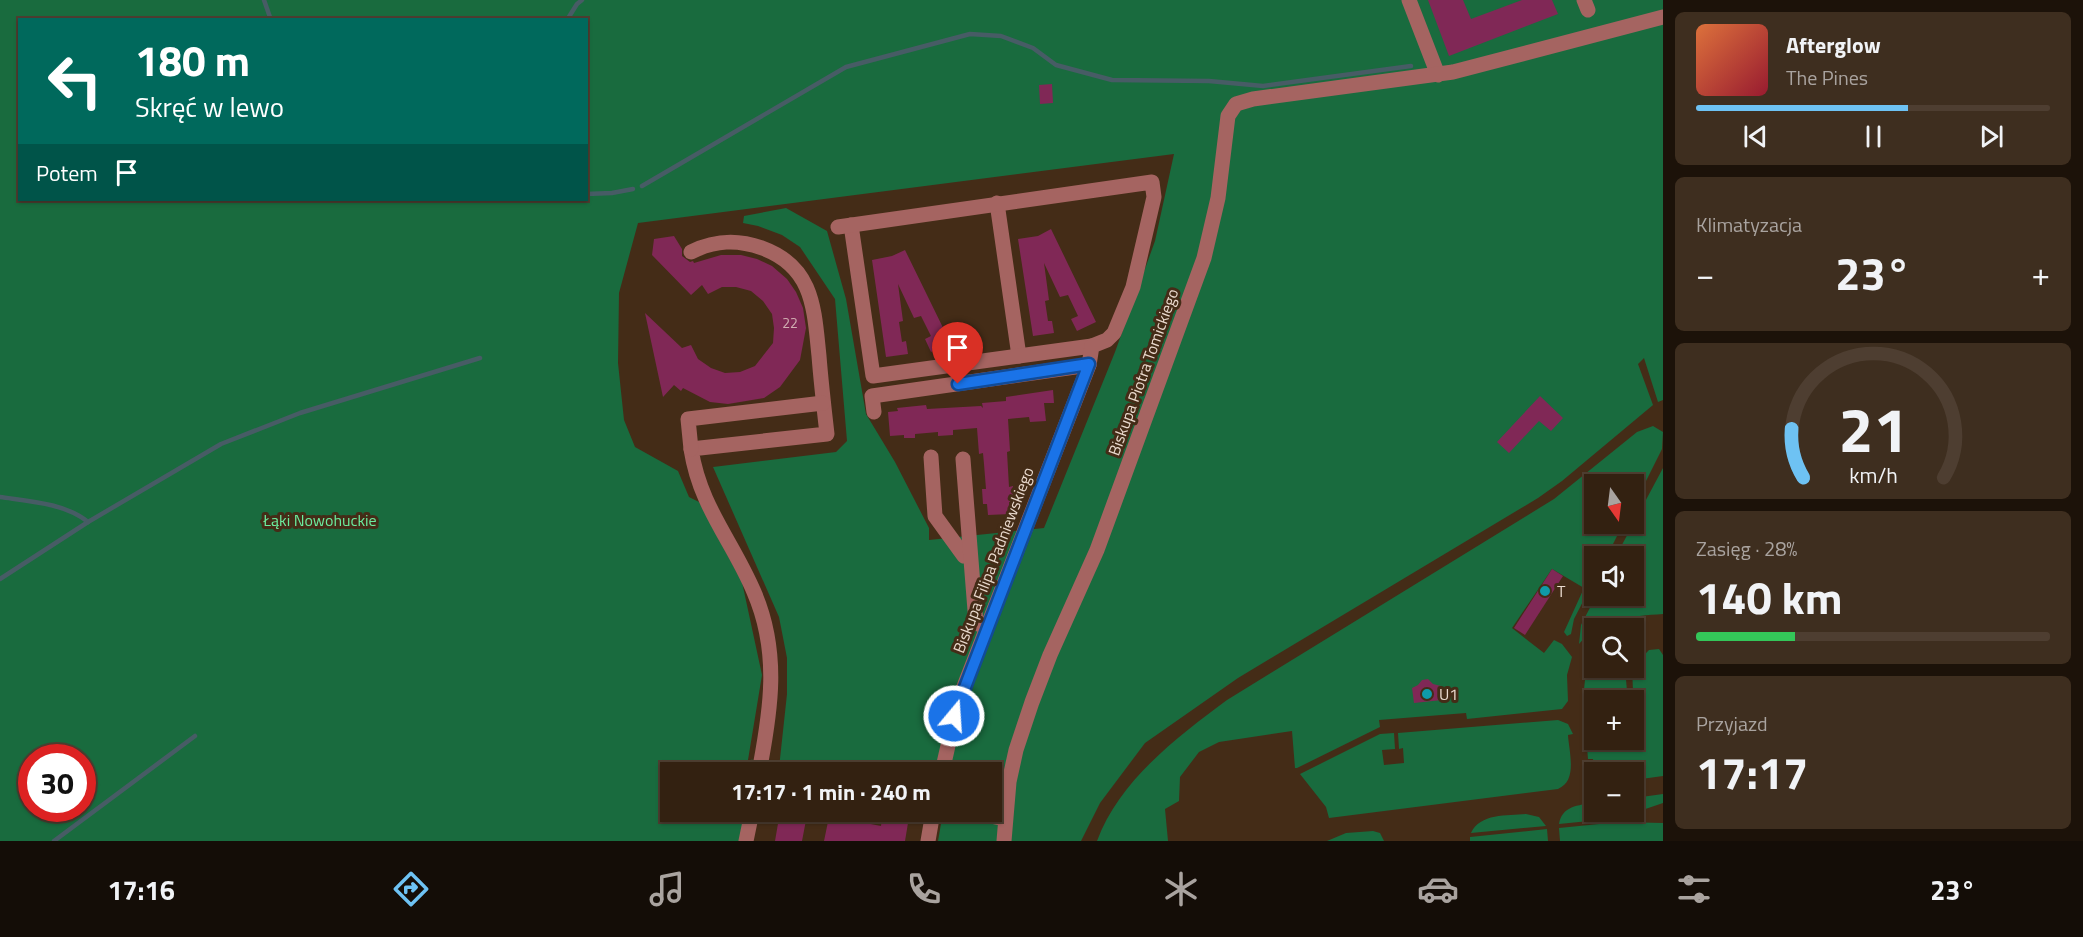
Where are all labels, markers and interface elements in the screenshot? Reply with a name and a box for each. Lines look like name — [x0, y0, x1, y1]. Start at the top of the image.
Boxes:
text: 180 m — [135, 28, 250, 92]
text: Afterglow — [1786, 28, 1881, 62]
icon: left — [36, 42, 114, 120]
text: The Pines — [1786, 62, 1868, 93]
text: Skręć w lewo — [135, 86, 284, 127]
icon: previous — [1739, 120, 1772, 153]
icon: pause — [1857, 120, 1890, 153]
icon: next — [1975, 120, 2008, 153]
text: Potem — [36, 156, 98, 190]
icon: arrive — [110, 156, 143, 189]
text: Klimatyzacja — [1696, 209, 1802, 240]
text: 23° — [1835, 239, 1911, 307]
text: − — [1696, 249, 1714, 299]
text: + — [2032, 249, 2050, 299]
street label: Biskupa Piotra Tomickiego — [1102, 285, 1184, 459]
house number: 22 — [782, 312, 798, 333]
pin — [932, 322, 983, 384]
icon: arrive — [941, 331, 974, 364]
text: 21 — [1838, 381, 1908, 476]
text: km/h — [1849, 459, 1897, 491]
street label: Biskupa Filipa Padniewskiego — [946, 464, 1040, 656]
north arrow — [1584, 474, 1644, 534]
map controls — [1584, 474, 1644, 822]
park label: Łąki Nowohuckie — [262, 508, 377, 532]
text: Zasięg · 28% — [1696, 533, 1798, 564]
button: sound — [1584, 546, 1644, 606]
text: 140 km — [1696, 563, 1842, 631]
place label: T — [1557, 579, 1566, 603]
marker: T — [1538, 584, 1552, 598]
button: search — [1584, 618, 1644, 678]
place label: U1 — [1439, 682, 1458, 706]
position arrow — [922, 684, 986, 748]
marker: U1 — [1420, 687, 1434, 701]
button: + — [1584, 690, 1644, 750]
text: Przyjazd — [1696, 708, 1768, 739]
text: 17:17 — [1696, 738, 1808, 806]
speed limit sign: 30 — [18, 744, 96, 822]
button: − — [1584, 762, 1644, 822]
text: 17:17 · 1 min · 240 m — [731, 775, 931, 809]
icon: directions — [390, 868, 432, 910]
icon: music — [646, 868, 688, 910]
icon: phone — [903, 868, 945, 910]
icon: climate — [1160, 868, 1202, 910]
icon: car — [1417, 868, 1459, 910]
icon: filters — [1673, 868, 1715, 910]
text: 17:16 — [107, 869, 175, 910]
text: 23° — [1930, 869, 1976, 910]

